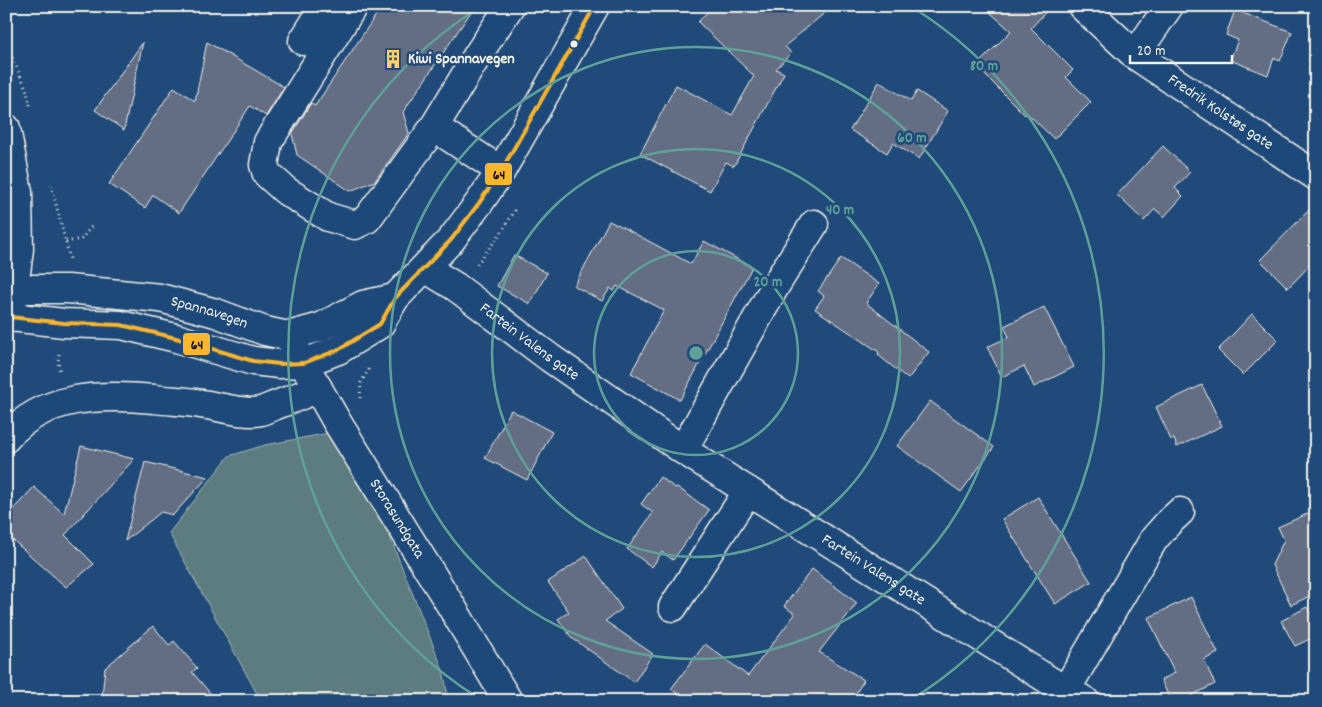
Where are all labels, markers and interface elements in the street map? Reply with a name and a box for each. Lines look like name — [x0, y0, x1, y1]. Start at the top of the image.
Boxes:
scale bar — [1130, 32, 1232, 64]
unlabelled marker — [569, 39, 579, 49]
text: 20 m — [1137, 41, 1165, 63]
building icon: Kiwi Spannavegen — [382, 48, 404, 70]
place label: Kiwi Spannavegen — [408, 48, 515, 71]
text: 80 m — [970, 56, 998, 78]
street label: Fredrik Kolstøs gate — [1163, 68, 1278, 156]
text: 60 m — [897, 128, 927, 150]
line badge: 64 — [484, 162, 513, 186]
text: 64 — [493, 166, 506, 186]
text: 40 m — [826, 200, 854, 222]
text: 20 m — [754, 272, 782, 294]
street label: Spannavegen — [168, 290, 251, 335]
street label: Fartein Valens gate — [475, 297, 584, 386]
line badge: 64 — [182, 332, 211, 356]
text: 64 — [191, 336, 204, 356]
centre of rings — [687, 344, 705, 362]
street label: Storasundgata — [363, 474, 431, 563]
street label: Fartein Valens gate — [817, 528, 930, 611]

